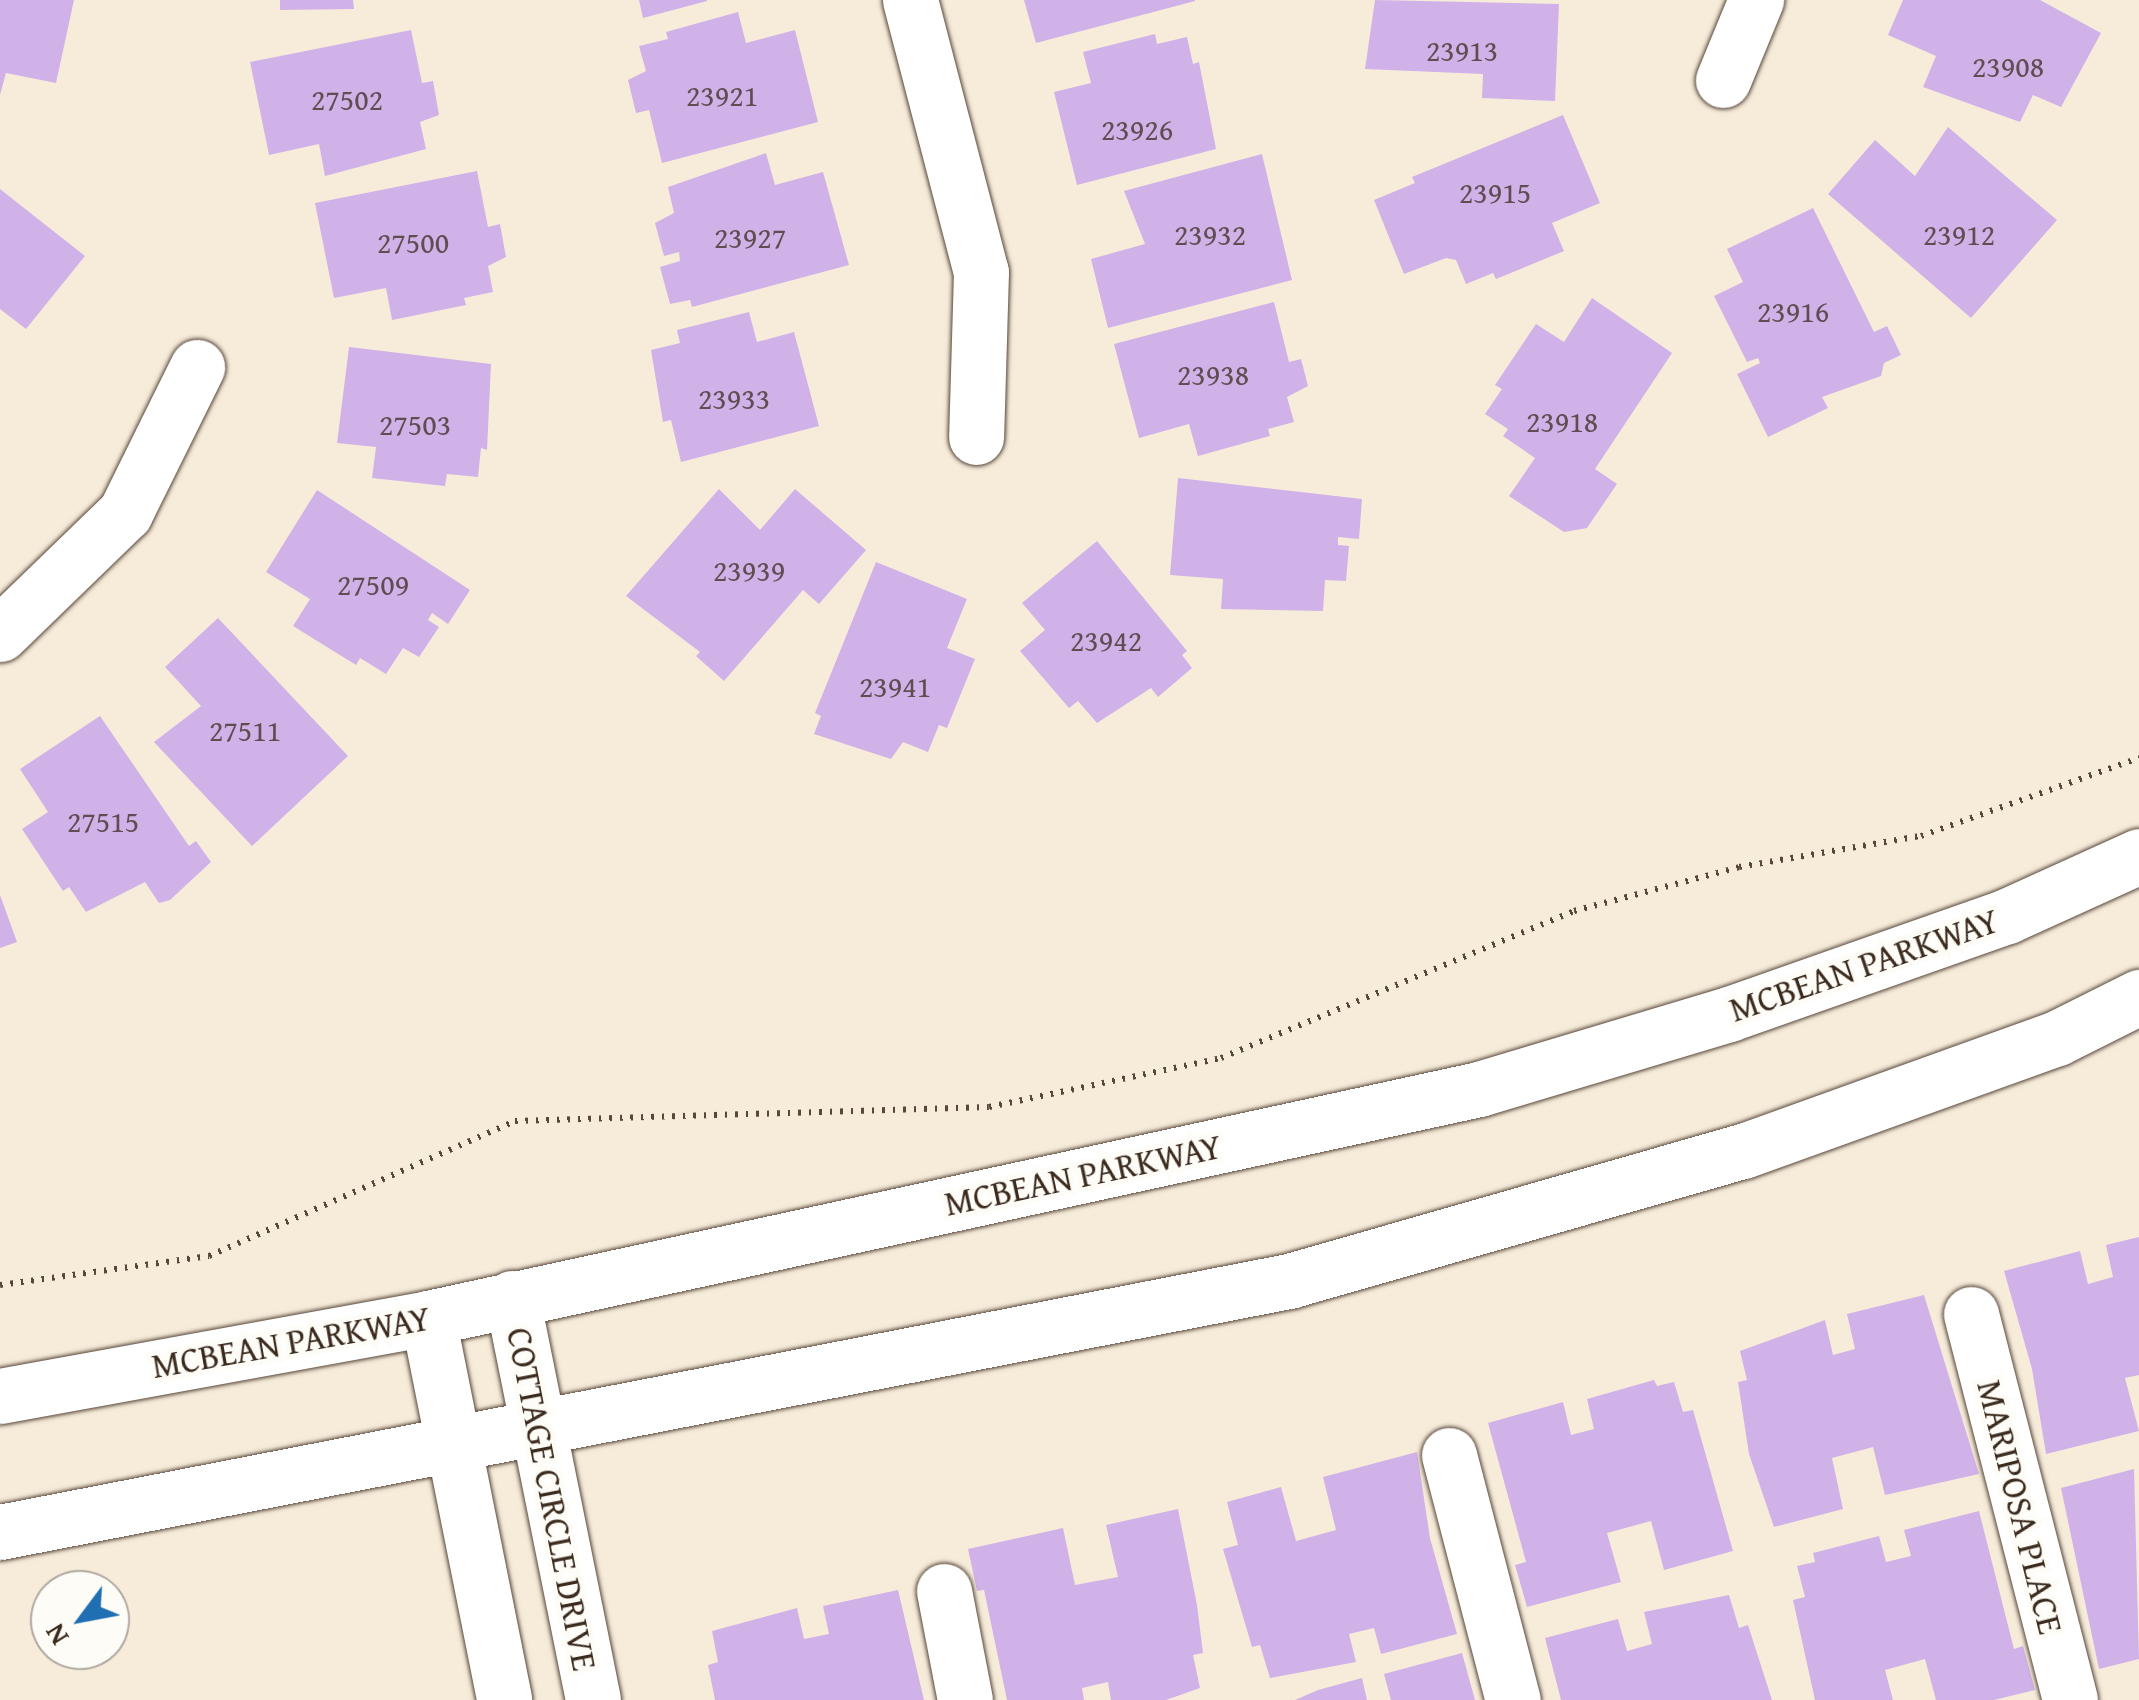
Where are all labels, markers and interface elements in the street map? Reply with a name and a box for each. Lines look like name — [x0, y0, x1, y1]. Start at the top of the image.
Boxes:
house number: 23913 — [1426, 32, 1498, 68]
house number: 23908 — [1972, 48, 2044, 84]
house number: 23921 — [686, 77, 758, 113]
house number: 27502 — [311, 81, 383, 117]
house number: 23926 — [1101, 111, 1173, 147]
house number: 23915 — [1459, 174, 1531, 210]
house number: 23932 — [1174, 216, 1246, 252]
house number: 23912 — [1923, 216, 1995, 252]
house number: 23927 — [714, 219, 786, 255]
house number: 27500 — [377, 224, 449, 260]
house number: 23916 — [1757, 293, 1829, 329]
house number: 23938 — [1177, 356, 1249, 392]
house number: 23933 — [698, 380, 770, 416]
house number: 23918 — [1526, 403, 1598, 439]
house number: 27503 — [379, 406, 451, 442]
house number: 23939 — [713, 552, 785, 588]
house number: 27509 — [337, 566, 409, 602]
house number: 23942 — [1070, 622, 1142, 658]
house number: 23941 — [859, 668, 931, 704]
house number: 27511 — [209, 712, 281, 748]
house number: 27515 — [67, 803, 139, 839]
street label: MCBEAN PARKWAY — [1724, 899, 2004, 1031]
street label: MCBEAN PARKWAY — [941, 1125, 1225, 1225]
street label: MCBEAN PARKWAY — [148, 1297, 434, 1387]
street label: COTTAGE CIRCLE DRIVE — [498, 1324, 606, 1674]
street label: MARIPOSA PLACE — [1968, 1376, 2072, 1638]
north arrow — [30, 1570, 130, 1670]
text: N — [33, 1616, 78, 1654]

